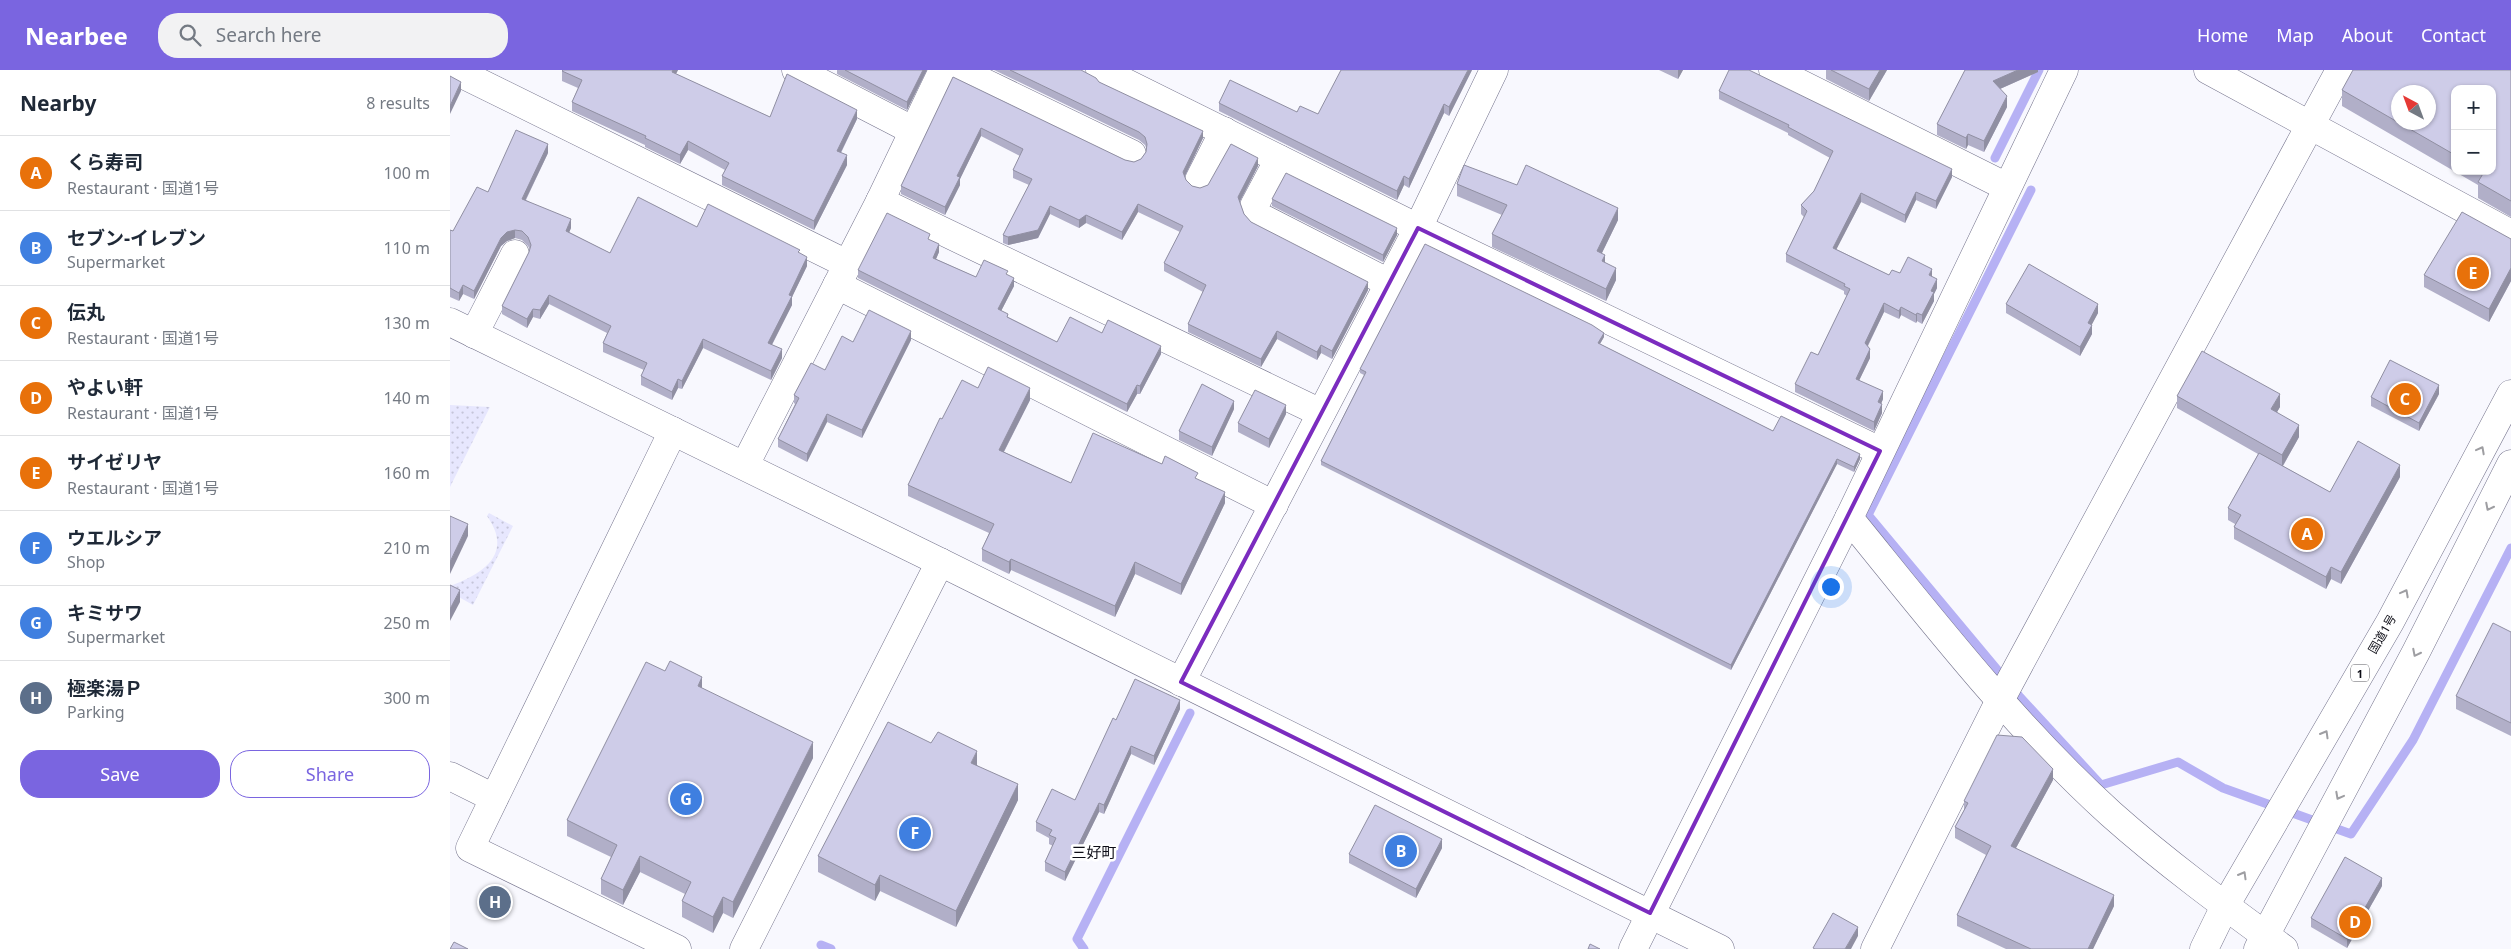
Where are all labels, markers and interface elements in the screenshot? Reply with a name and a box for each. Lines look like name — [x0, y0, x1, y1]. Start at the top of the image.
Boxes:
search box — [158, 13, 508, 58]
text: Nearbee — [25, 19, 128, 52]
icon: search — [176, 21, 204, 49]
text: Search here — [216, 22, 322, 48]
text: Home — [2197, 23, 2248, 47]
text: Map — [2276, 23, 2314, 47]
text: About — [2342, 23, 2393, 47]
text: Contact — [2421, 23, 2486, 47]
north arrow — [2391, 85, 2436, 130]
map controls — [2451, 85, 2496, 175]
button: + — [2451, 85, 2496, 130]
text: Nearby — [20, 89, 96, 117]
text: 8 results — [366, 92, 430, 114]
button: − — [2451, 130, 2496, 175]
text: くら寿司 — [67, 149, 143, 175]
text: A — [30, 162, 42, 184]
text: 100 m — [383, 162, 430, 184]
text: Restaurant · 国道1号 — [67, 177, 219, 199]
text: セブン-イレブン — [67, 225, 206, 251]
text: B — [31, 237, 41, 259]
text: 110 m — [383, 237, 430, 259]
text: Supermarket — [67, 251, 165, 273]
pin: E — [2457, 254, 2489, 292]
text: 伝丸 — [67, 299, 105, 325]
text: C — [31, 312, 41, 334]
text: 130 m — [383, 312, 430, 334]
text: Restaurant · 国道1号 — [67, 327, 219, 349]
text: やよい軒 — [67, 374, 143, 400]
pin: C — [2389, 380, 2421, 418]
text: D — [30, 387, 42, 409]
text: 140 m — [383, 387, 430, 409]
text: Restaurant · 国道1号 — [67, 402, 219, 424]
one-way arrow — [2475, 446, 2485, 455]
text: サイゼリヤ — [67, 449, 162, 475]
text: E — [32, 462, 40, 484]
text: 160 m — [383, 462, 430, 484]
text: Restaurant · 国道1号 — [67, 477, 219, 499]
one-way arrow — [2485, 502, 2495, 511]
pin: A — [2291, 515, 2323, 553]
text: ウエルシア — [67, 525, 162, 551]
text: F — [32, 537, 40, 559]
text: 210 m — [383, 537, 430, 559]
text: Shop — [67, 551, 105, 573]
your location — [1818, 574, 1844, 600]
one-way arrow — [2399, 589, 2409, 598]
text: キミサワ — [67, 600, 143, 626]
street label: 国道1号 — [2364, 611, 2400, 657]
text: G — [30, 612, 42, 634]
text: 250 m — [383, 612, 430, 634]
text: Supermarket — [67, 626, 165, 648]
one-way arrow — [2412, 647, 2422, 656]
road number: 1 — [2351, 664, 2369, 682]
text: 極楽湯Ｐ — [67, 675, 143, 701]
text: H — [30, 687, 42, 709]
text: 300 m — [383, 687, 430, 709]
text: Parking — [67, 701, 125, 723]
one-way arrow — [2318, 731, 2328, 740]
button: Save — [20, 750, 220, 798]
button: Share — [230, 750, 430, 798]
pin: G — [670, 780, 702, 818]
one-way arrow — [2336, 791, 2346, 800]
pin: F — [899, 814, 931, 852]
pin: B — [1385, 832, 1417, 870]
district label: 三好町 — [1071, 842, 1117, 862]
one-way arrow — [2237, 871, 2247, 880]
pin: H — [479, 883, 511, 921]
pin: D — [2339, 903, 2371, 941]

